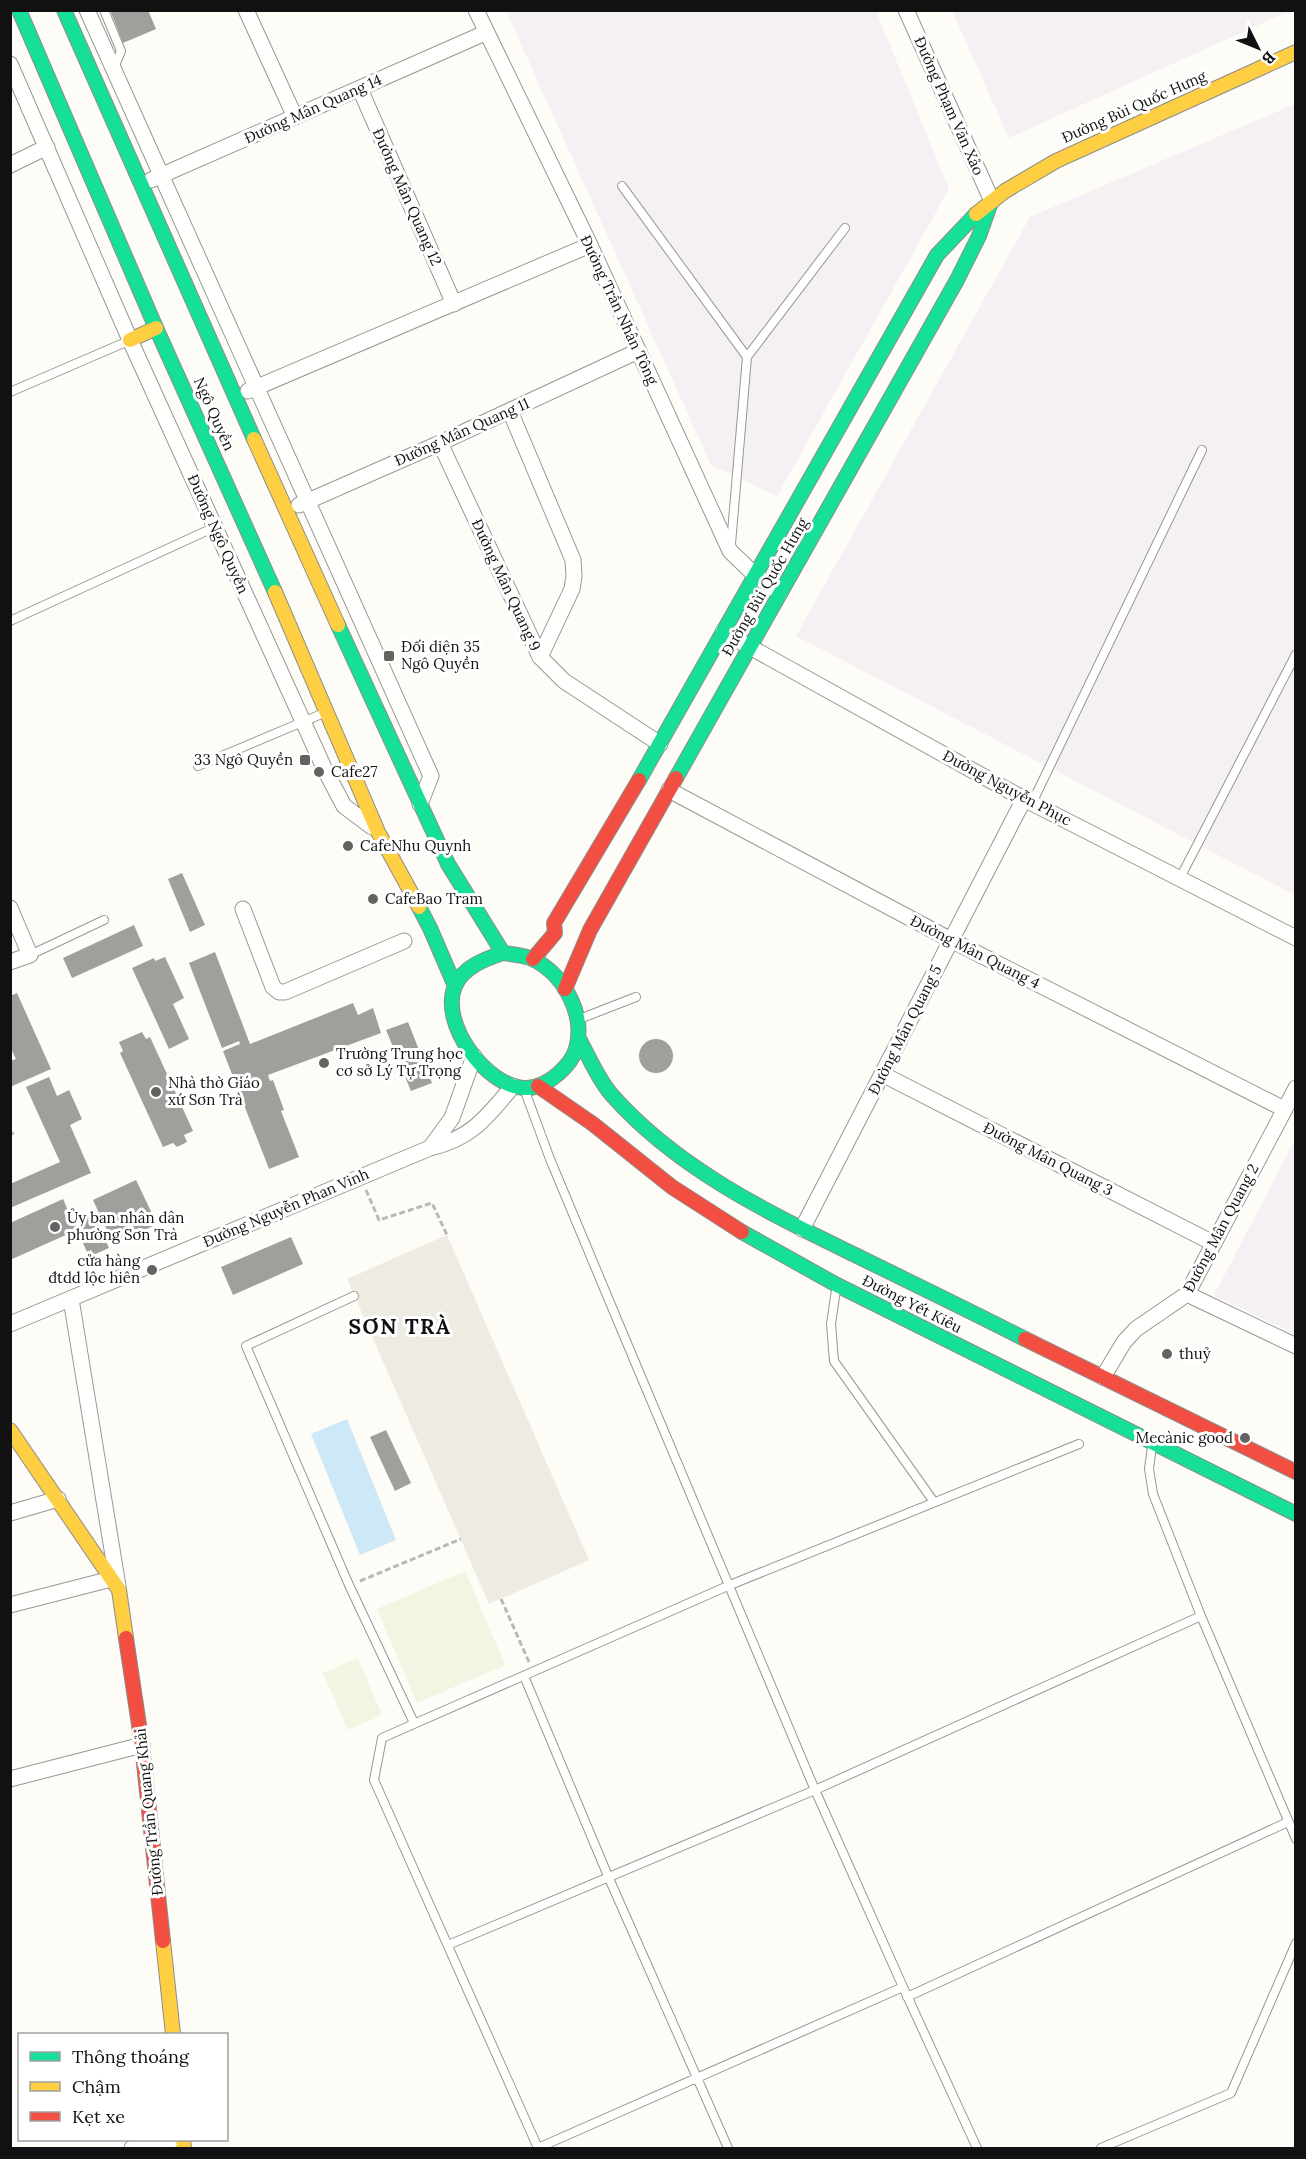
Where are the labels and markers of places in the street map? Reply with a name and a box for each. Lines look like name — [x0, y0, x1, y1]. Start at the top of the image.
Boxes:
place label: Đối diện 35 Ngô Quyền — [401, 637, 480, 673]
marker: Đối diện 35 Ngô Quyền — [382, 649, 396, 663]
place label: 33 Ngô Quyền — [194, 750, 293, 769]
marker: 33 Ngô Quyền — [298, 753, 312, 767]
place label: Cafe27 — [331, 762, 377, 781]
marker: Cafe27 — [312, 765, 326, 779]
place label: CafeNhu Quynh — [360, 836, 471, 855]
marker: CafeNhu Quynh — [341, 839, 355, 853]
place label: CafeBao Tram — [385, 889, 483, 908]
marker: CafeBao Tram — [366, 892, 380, 906]
place label: Trường Trung học cơ sở Lý Tự Trọng — [336, 1044, 463, 1080]
marker: Trường Trung học cơ sở Lý Tự Trọng — [317, 1056, 331, 1070]
place label: Nhà thờ Giáo xứ Sơn Trà — [168, 1073, 260, 1109]
marker: Nhà thờ Giáo xứ Sơn Trà — [149, 1085, 163, 1099]
place label: Ủy ban nhân dân phường Sơn Trà — [67, 1208, 184, 1244]
marker: Ủy ban nhân dân phường Sơn Trà — [48, 1220, 62, 1234]
place label: cửa hàng đtdd lộc hiên — [48, 1251, 141, 1287]
marker: cửa hàng đtdd lộc hiên — [145, 1263, 159, 1277]
place label: thuỷ — [1179, 1344, 1211, 1363]
marker: thuỷ — [1160, 1347, 1174, 1361]
place label: Mecànic good — [1136, 1428, 1233, 1447]
marker: Mecànic good — [1238, 1431, 1252, 1445]

